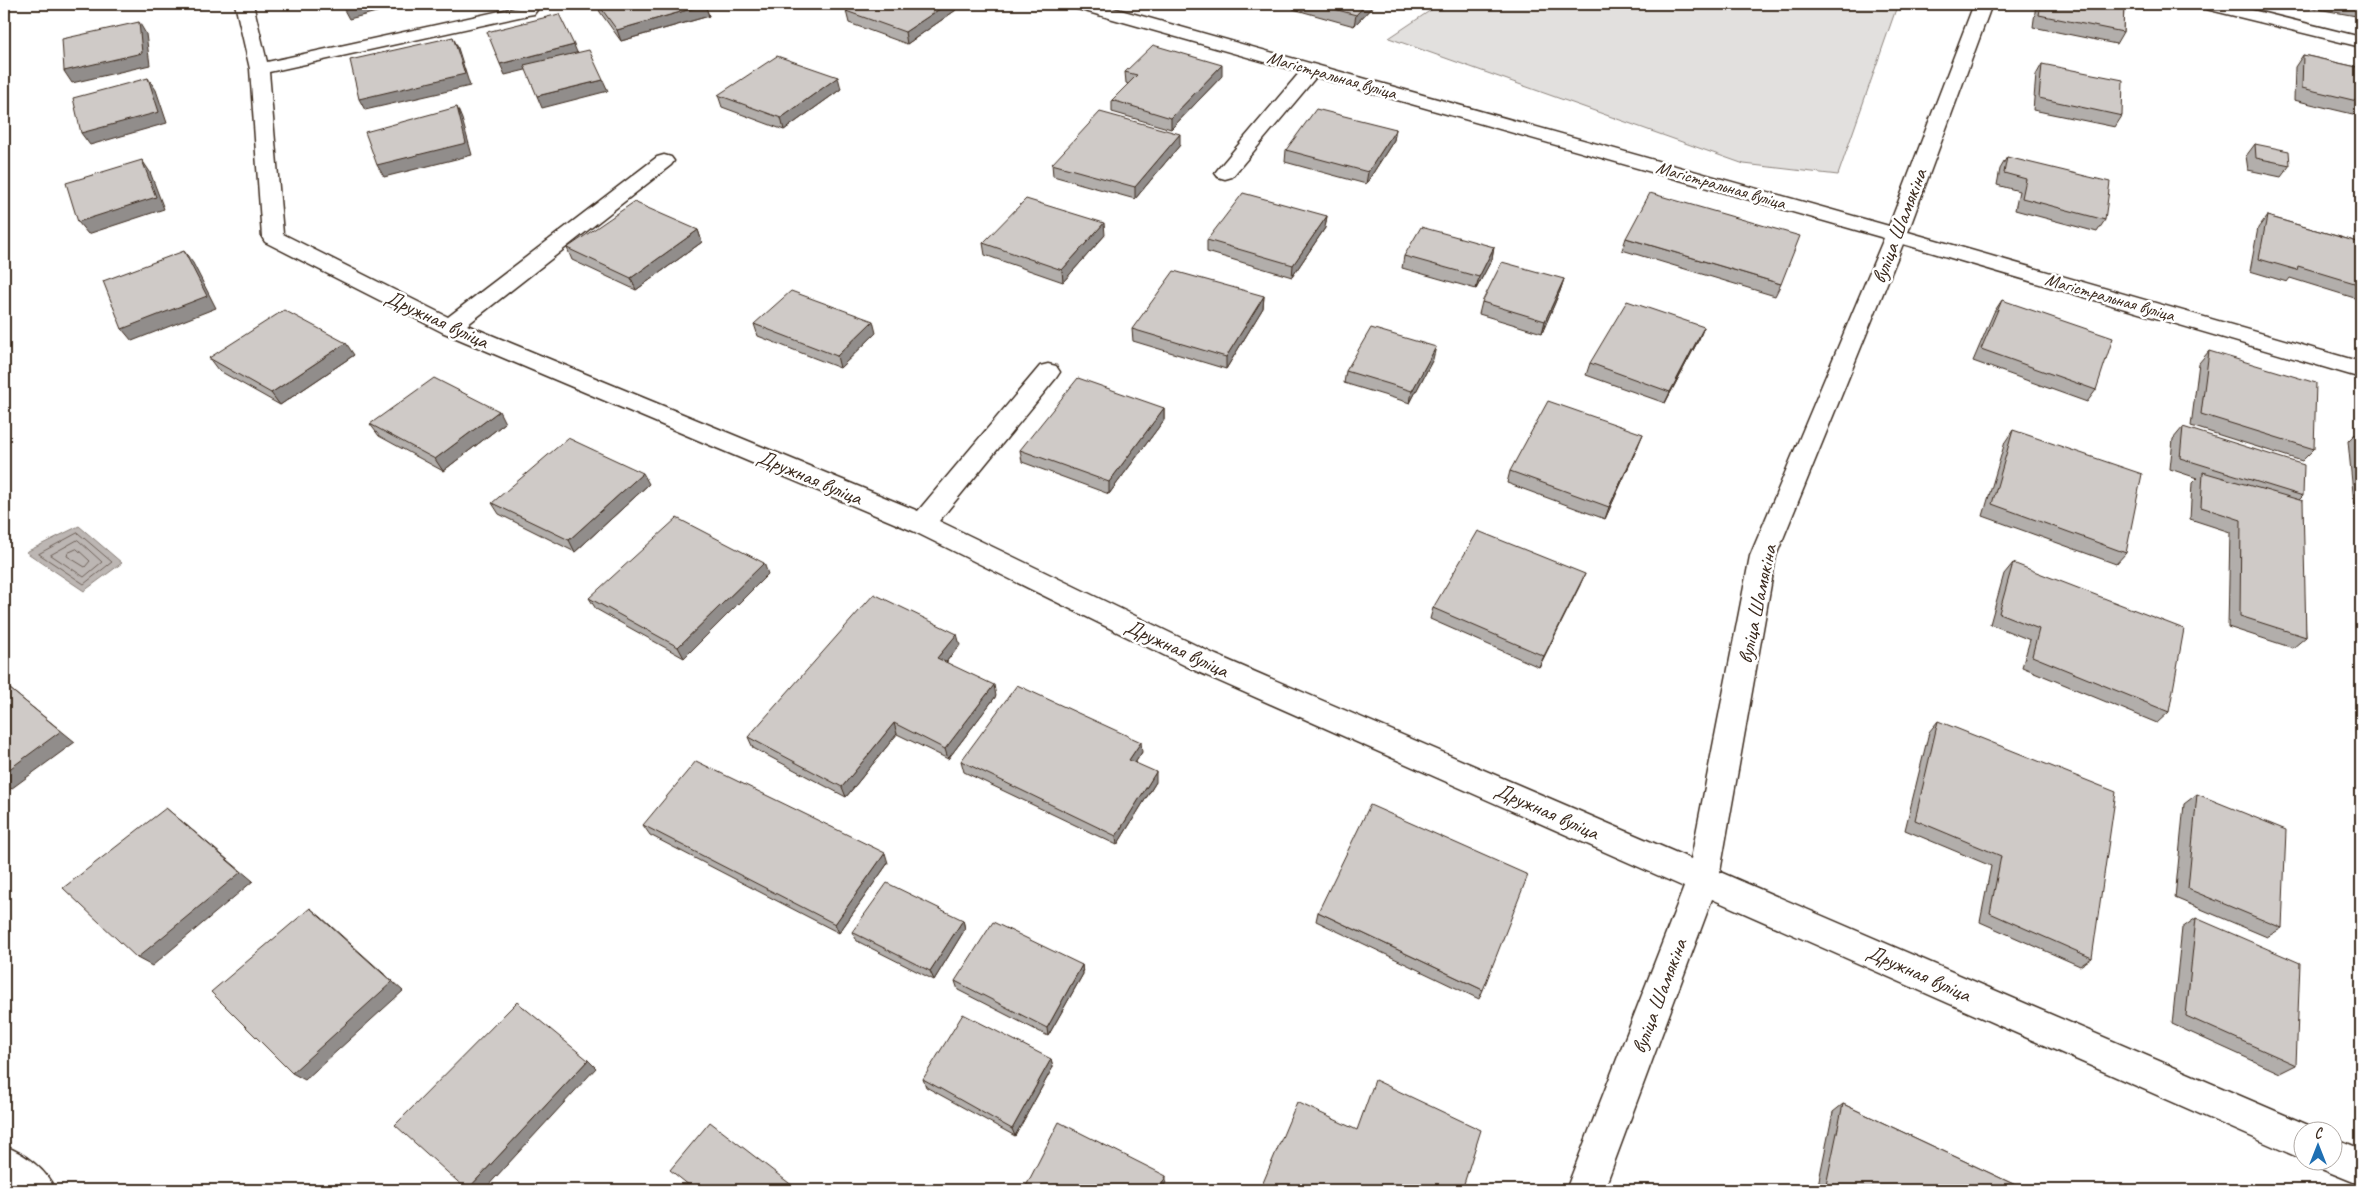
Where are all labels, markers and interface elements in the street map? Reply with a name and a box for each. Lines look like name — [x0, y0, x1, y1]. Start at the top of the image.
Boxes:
street label: Магістральная вуліца — [1265, 46, 1400, 104]
street label: Магістральная вуліца — [1654, 156, 1789, 214]
street label: вуліца Шамякіна — [1865, 163, 1933, 287]
street label: Магістральная вуліца — [2043, 268, 2178, 326]
street label: Дружная вуліца — [381, 284, 495, 355]
street label: Дружная вуліца — [754, 443, 868, 511]
street label: вуліца Шамякіна — [1732, 541, 1783, 666]
street label: Дружная вуліца — [1121, 613, 1235, 684]
street label: Дружная вуліца — [1491, 777, 1605, 846]
street label: вуліца Шамякіна — [1625, 933, 1693, 1057]
street label: Дружная вуліца — [1863, 939, 1977, 1008]
north arrow — [2292, 1122, 2342, 1172]
text: С — [2315, 1125, 2324, 1142]

